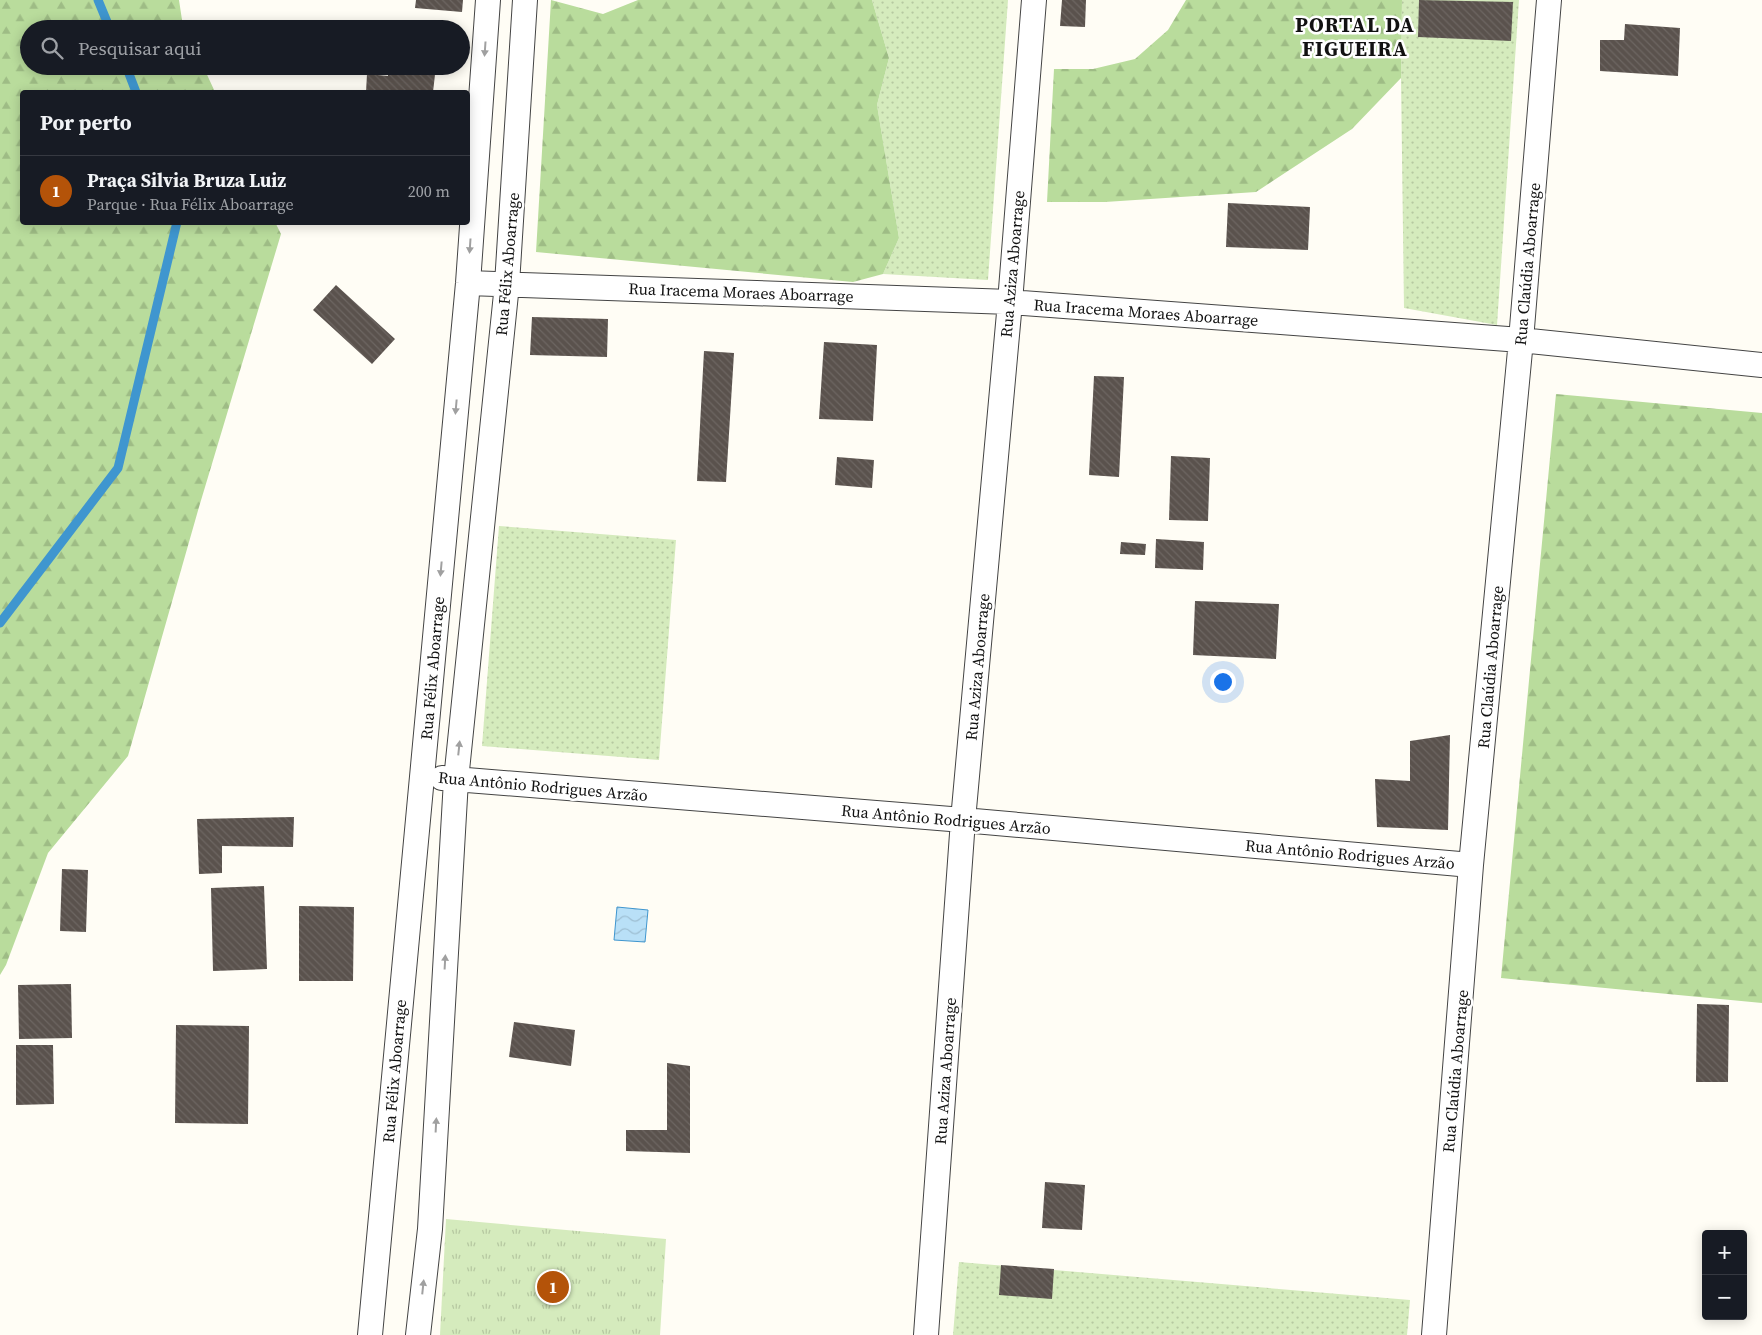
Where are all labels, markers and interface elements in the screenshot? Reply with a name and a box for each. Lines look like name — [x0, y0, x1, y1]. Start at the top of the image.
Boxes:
district label: PORTAL DA FIGUEIRA — [1295, 10, 1415, 63]
search box — [20, 20, 470, 75]
icon: search — [38, 34, 66, 62]
text: Pesquisar aqui — [78, 35, 201, 61]
one-way arrow — [480, 41, 488, 57]
text: Por perto — [40, 108, 132, 137]
text: Praça Silvia Bruza Luiz — [87, 167, 286, 193]
text: 1 — [52, 180, 60, 202]
text: 200 m — [408, 180, 450, 202]
street label: Rua Claúdia Aboarrage — [1509, 182, 1545, 346]
street label: Rua Aziza Aboarrage — [995, 190, 1029, 338]
street label: Rua Félix Aboarrage — [490, 191, 524, 337]
text: Parque · Rua Félix Aboarrage — [87, 193, 294, 215]
one-way arrow — [466, 238, 474, 254]
street label: Rua Iracema Moraes Aboarrage — [628, 277, 854, 307]
street label: Rua Iracema Moraes Aboarrage — [1033, 293, 1259, 331]
one-way arrow — [452, 400, 460, 416]
one-way arrow — [437, 562, 445, 578]
street label: Rua Claúdia Aboarrage — [1472, 585, 1508, 749]
street label: Rua Aziza Aboarrage — [960, 593, 994, 741]
street label: Rua Félix Aboarrage — [415, 595, 449, 741]
your location — [1210, 669, 1236, 695]
one-way arrow — [455, 740, 463, 756]
street label: Rua Antônio Rodrigues Arzão — [437, 766, 649, 806]
street label: Rua Antônio Rodrigues Arzão — [840, 799, 1052, 839]
street label: Rua Antônio Rodrigues Arzão — [1244, 834, 1456, 874]
one-way arrow — [442, 954, 450, 970]
street label: Rua Claúdia Aboarrage — [1437, 989, 1473, 1153]
street label: Rua Aziza Aboarrage — [929, 997, 961, 1145]
street label: Rua Félix Aboarrage — [377, 998, 411, 1144]
one-way arrow — [432, 1116, 440, 1132]
map controls — [1702, 1230, 1747, 1320]
button: + — [1702, 1230, 1747, 1275]
pin: 1 — [537, 1268, 569, 1306]
button: − — [1702, 1275, 1747, 1320]
one-way arrow — [419, 1278, 427, 1294]

